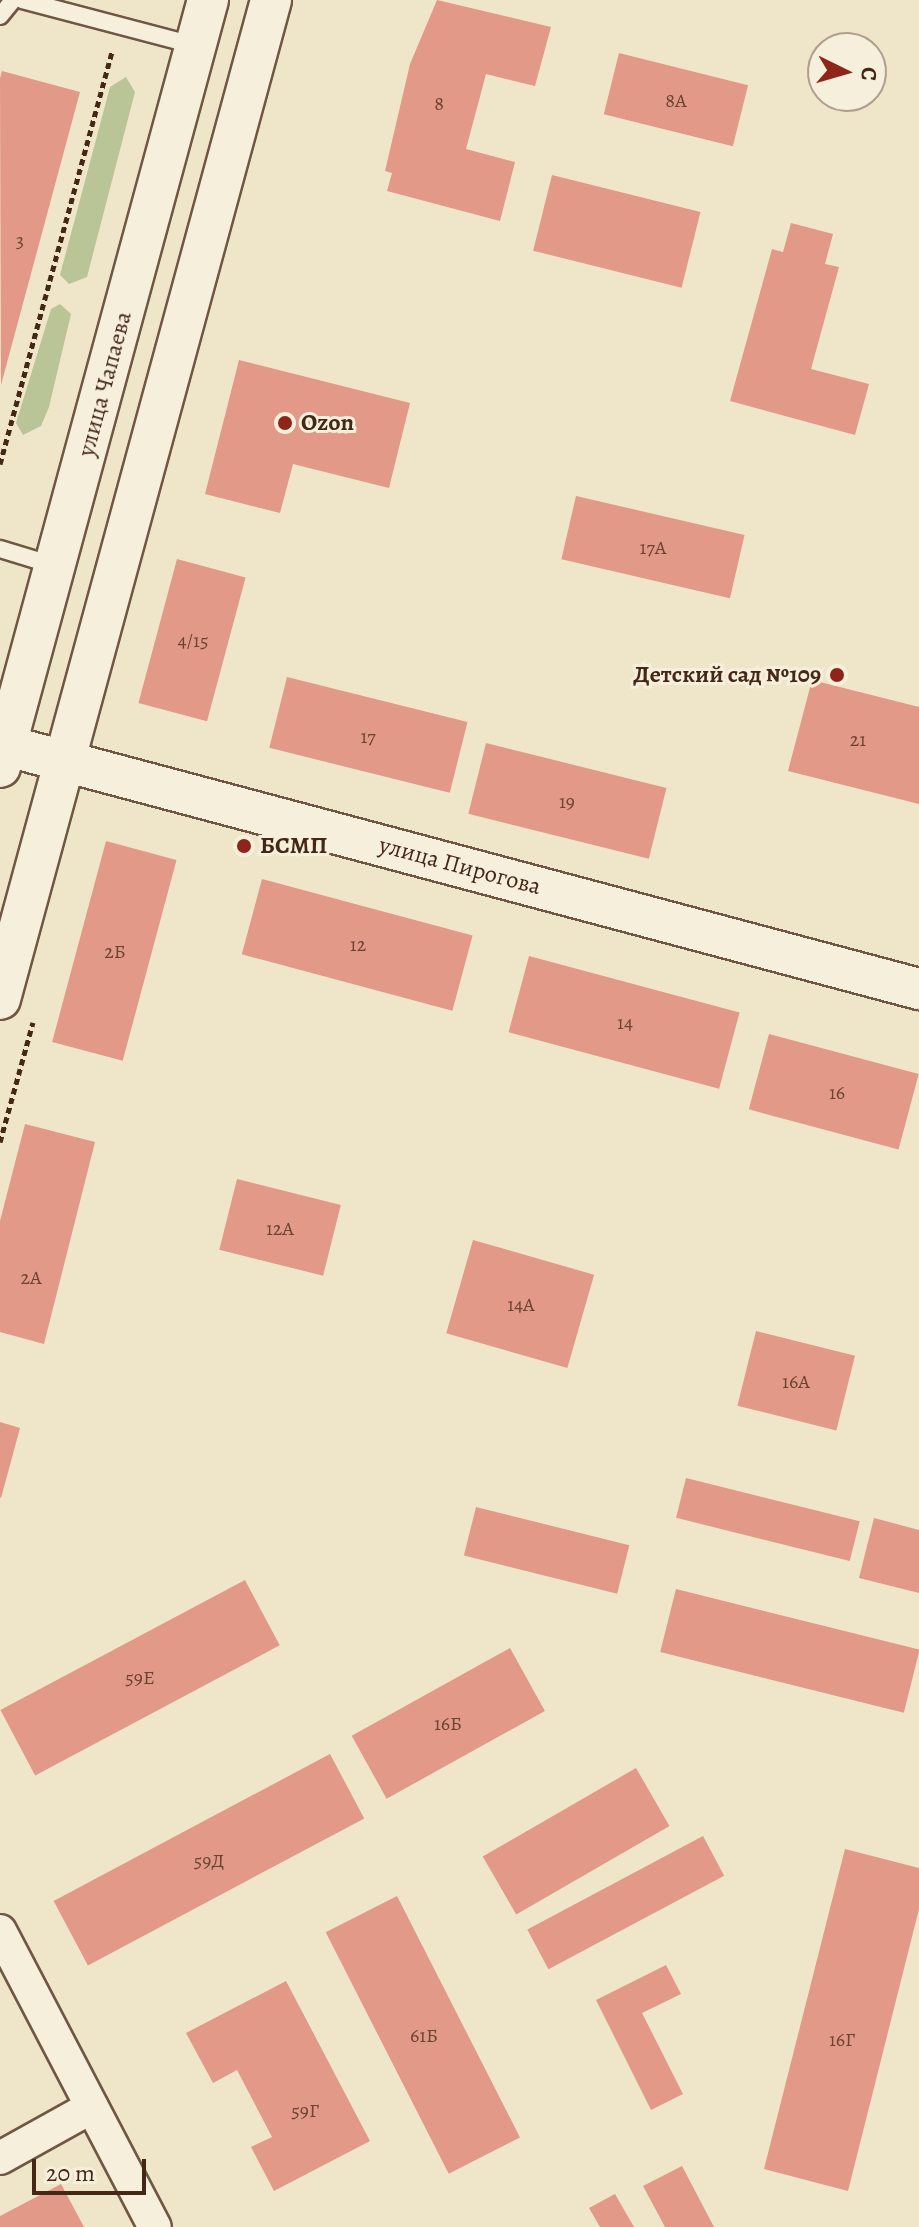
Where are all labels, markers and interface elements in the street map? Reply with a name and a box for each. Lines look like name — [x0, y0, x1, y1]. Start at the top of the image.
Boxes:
north arrow — [807, 32, 887, 112]
text: С — [853, 66, 884, 82]
house number: 8А — [665, 88, 687, 112]
house number: 8 — [434, 91, 444, 115]
house number: 3 — [16, 228, 24, 252]
street label: улица Чапаева — [72, 308, 138, 460]
place label: Ozon — [301, 409, 354, 437]
marker: Ozon — [276, 414, 294, 432]
house number: 17А — [640, 535, 666, 559]
house number: 4/15 — [177, 628, 209, 652]
place label: Детский сад №109 — [633, 661, 821, 689]
marker: Детский сад №109 — [828, 666, 846, 684]
house number: 17 — [360, 724, 376, 748]
house number: 21 — [850, 727, 866, 751]
house number: 19 — [559, 789, 575, 813]
street label: улица Пирогова — [376, 831, 544, 901]
place label: БСМП — [260, 832, 327, 860]
marker: БСМП — [235, 837, 253, 855]
house number: 12 — [350, 932, 366, 956]
house number: 2Б — [104, 939, 126, 963]
house number: 14 — [617, 1010, 633, 1034]
house number: 16 — [829, 1080, 845, 1104]
house number: 12А — [266, 1216, 294, 1240]
house number: 2А — [20, 1265, 42, 1289]
house number: 14А — [507, 1292, 535, 1316]
house number: 16А — [782, 1369, 810, 1393]
house number: 59Е — [125, 1665, 155, 1689]
house number: 16Б — [434, 1711, 462, 1735]
house number: 59Д — [194, 1848, 224, 1872]
house number: 61Б — [410, 2023, 438, 2047]
house number: 16Г — [829, 2027, 855, 2051]
house number: 59Г — [291, 2098, 319, 2122]
scale bar — [36, 2143, 150, 2193]
text: 20 m — [46, 2157, 95, 2189]

